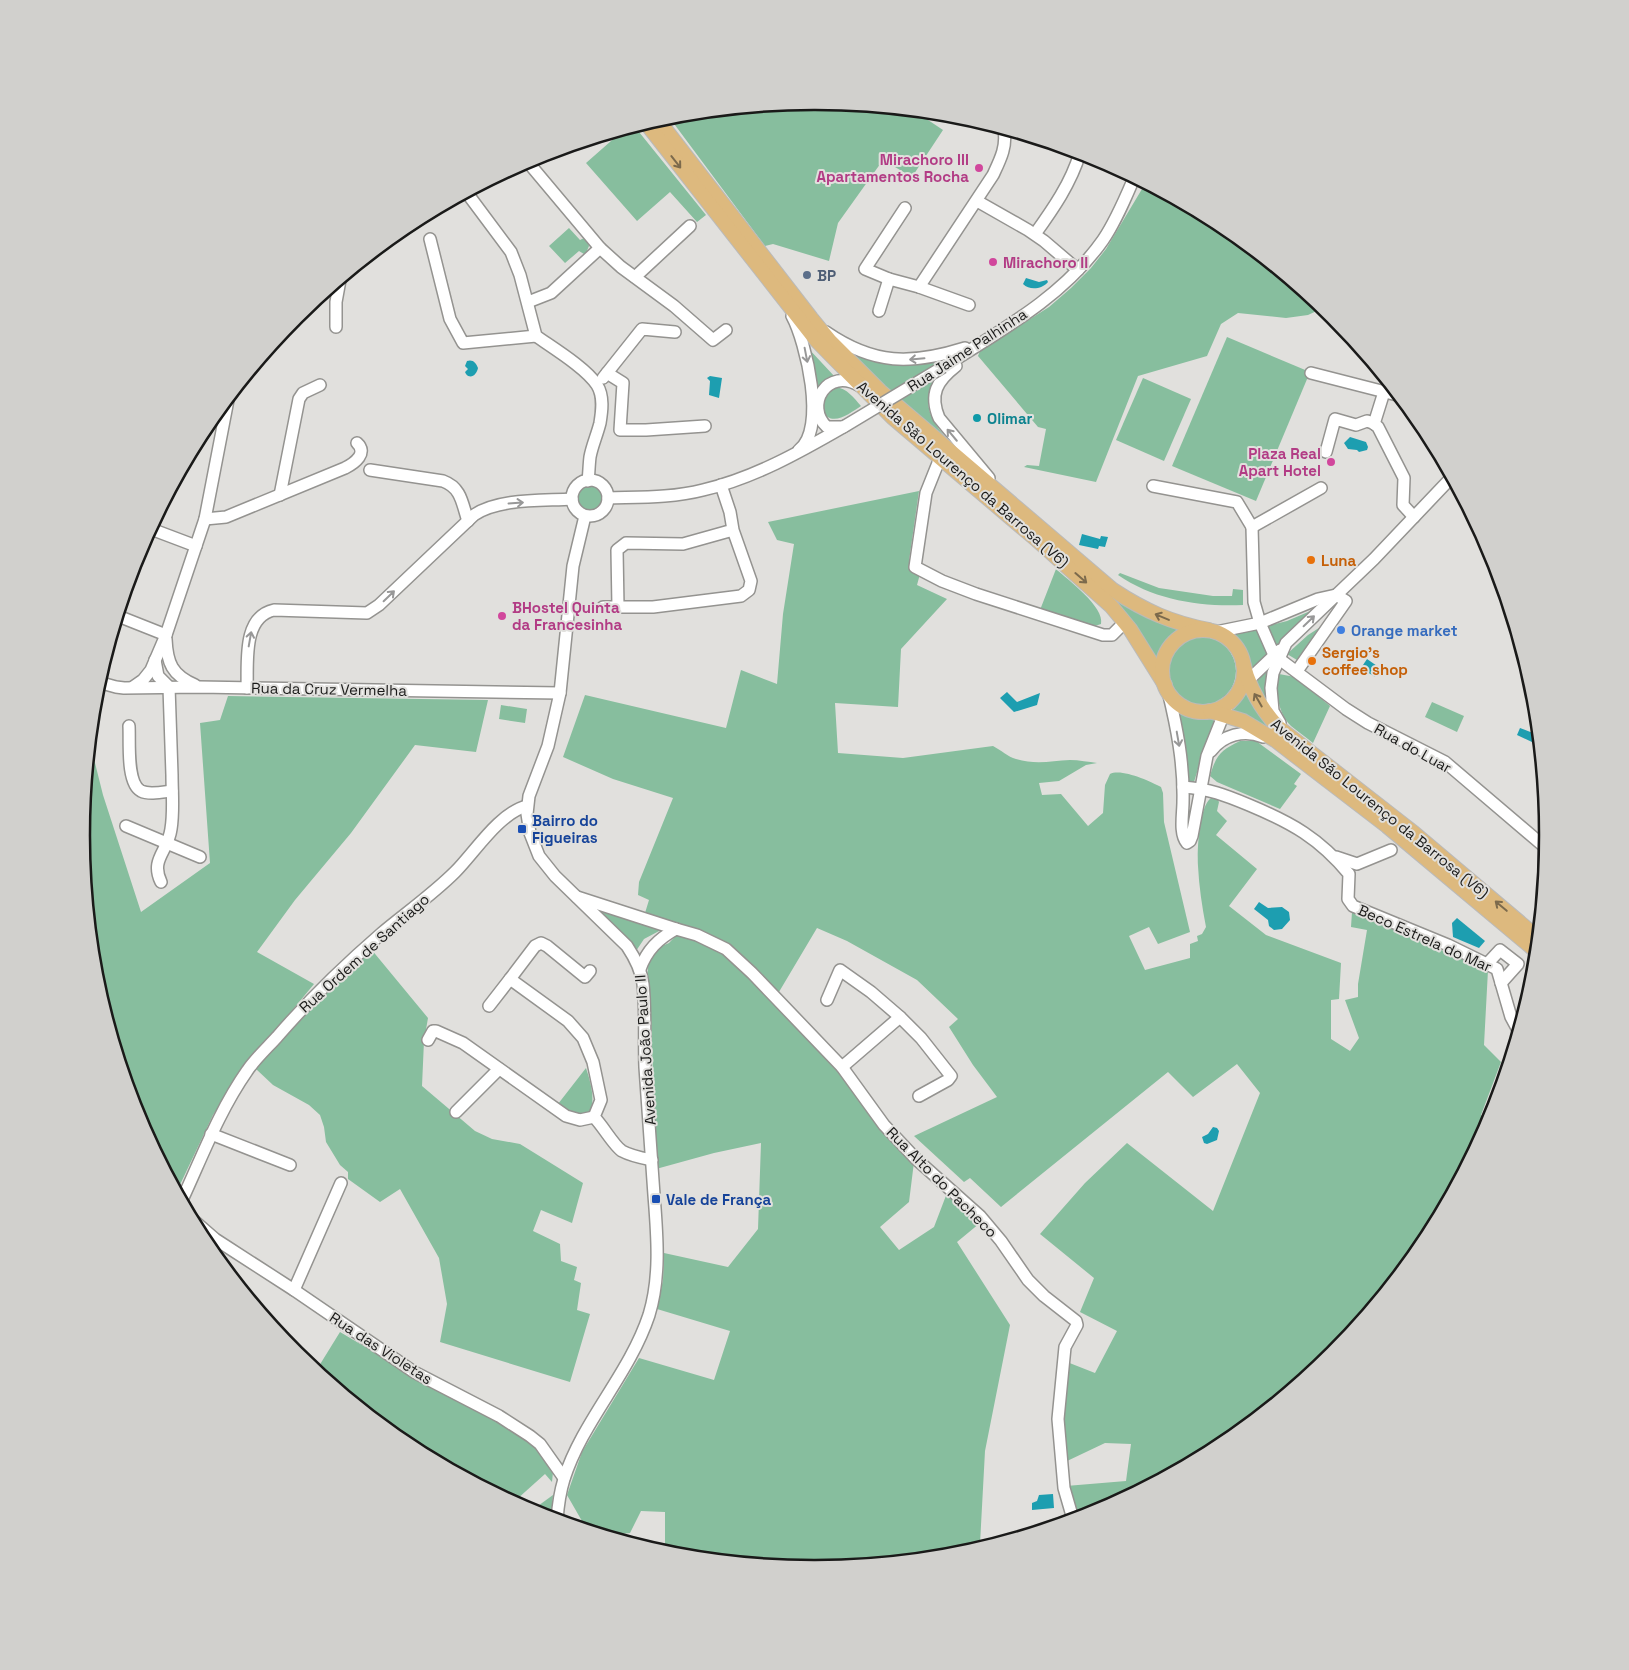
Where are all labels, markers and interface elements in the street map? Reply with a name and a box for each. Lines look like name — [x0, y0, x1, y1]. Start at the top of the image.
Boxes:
place label: Mirachoro III Apartamentos Rocha — [817, 150, 969, 186]
one-way arrow — [671, 155, 682, 168]
marker: Mirachoro III Apartamentos Rocha — [973, 162, 985, 174]
place label: Mirachoro II — [1003, 253, 1088, 272]
marker: Mirachoro II — [987, 256, 999, 268]
place label: BP — [817, 266, 836, 285]
marker: BP — [801, 269, 813, 281]
street label: Rua Jaime Palhinha — [904, 304, 1031, 396]
one-way arrow — [802, 347, 812, 363]
one-way arrow — [909, 354, 925, 364]
street label: Avenida São Lourenço da Barrosa (V6) — [852, 377, 1073, 572]
place label: Olimar — [987, 409, 1033, 428]
marker: Olimar — [971, 412, 983, 424]
one-way arrow — [947, 429, 958, 442]
place label: Plaza Real Apart Hotel — [1239, 444, 1321, 480]
marker: Plaza Real Apart Hotel — [1325, 456, 1337, 468]
one-way arrow — [508, 498, 524, 507]
place label: Luna — [1321, 551, 1357, 570]
marker: Luna — [1305, 554, 1317, 566]
one-way arrow — [1074, 572, 1087, 584]
one-way arrow — [383, 590, 395, 602]
place label: BHostel Quinta da Francesinha — [512, 598, 623, 634]
marker: BHostel Quinta da Francesinha — [496, 610, 508, 622]
one-way arrow — [1155, 612, 1170, 622]
one-way arrow — [1303, 615, 1315, 627]
place label: Orange market — [1351, 621, 1458, 640]
marker: Orange market — [1335, 624, 1347, 636]
one-way arrow — [246, 632, 256, 648]
place label: Sergio’s coffee shop — [1322, 643, 1408, 679]
marker: Sergio’s coffee shop — [1306, 655, 1318, 667]
street label: Rua da Cruz Vermelha — [251, 678, 407, 700]
one-way arrow — [1252, 693, 1262, 707]
street label: Avenida São Lourenço da Barrosa (V6) — [1267, 714, 1493, 903]
street label: Rua do Luar — [1371, 719, 1455, 777]
one-way arrow — [1174, 731, 1184, 747]
place label: Bairro do Figueiras — [532, 811, 598, 847]
marker: Bairro do Figueiras — [516, 823, 528, 835]
street label: Rua Ordem de Santiago — [295, 889, 433, 1017]
street label: Beco Estrela do Mar — [1355, 900, 1495, 976]
one-way arrow — [1494, 900, 1507, 912]
street label: Avenida João Paulo II — [630, 974, 660, 1126]
street label: Rua Alto do Pacheco — [883, 1123, 1001, 1241]
place label: Vale de França — [666, 1190, 771, 1209]
marker: Vale de França — [650, 1193, 662, 1205]
street label: Rua das Violetas — [326, 1308, 436, 1388]

